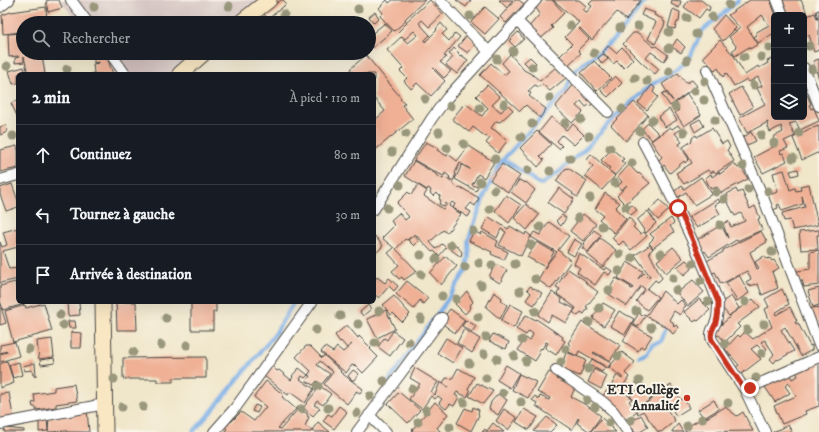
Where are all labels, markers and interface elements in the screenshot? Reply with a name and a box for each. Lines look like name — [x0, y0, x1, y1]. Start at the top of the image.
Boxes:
map controls — [771, 12, 807, 120]
button: + — [771, 12, 807, 48]
search box — [16, 16, 376, 60]
icon: search — [30, 27, 52, 49]
text: Rechercher — [62, 29, 130, 48]
button: − — [771, 48, 807, 84]
button: layers — [771, 84, 807, 120]
text: 2 min — [32, 87, 70, 109]
text: À pied · 110 m — [289, 90, 360, 106]
icon: ahead — [32, 144, 54, 166]
text: Continuez — [70, 145, 131, 164]
text: 80 m — [334, 147, 360, 163]
route start — [669, 199, 687, 217]
icon: left — [32, 204, 54, 226]
text: Tournez à gauche — [70, 205, 175, 224]
text: 30 m — [336, 207, 360, 223]
icon: arrive — [32, 264, 54, 286]
text: Arrivée à destination — [70, 265, 192, 284]
route end — [741, 379, 759, 397]
place label: ETI Collège Annalité — [607, 381, 679, 415]
marker: ETI Collège Annalité — [682, 393, 692, 403]

